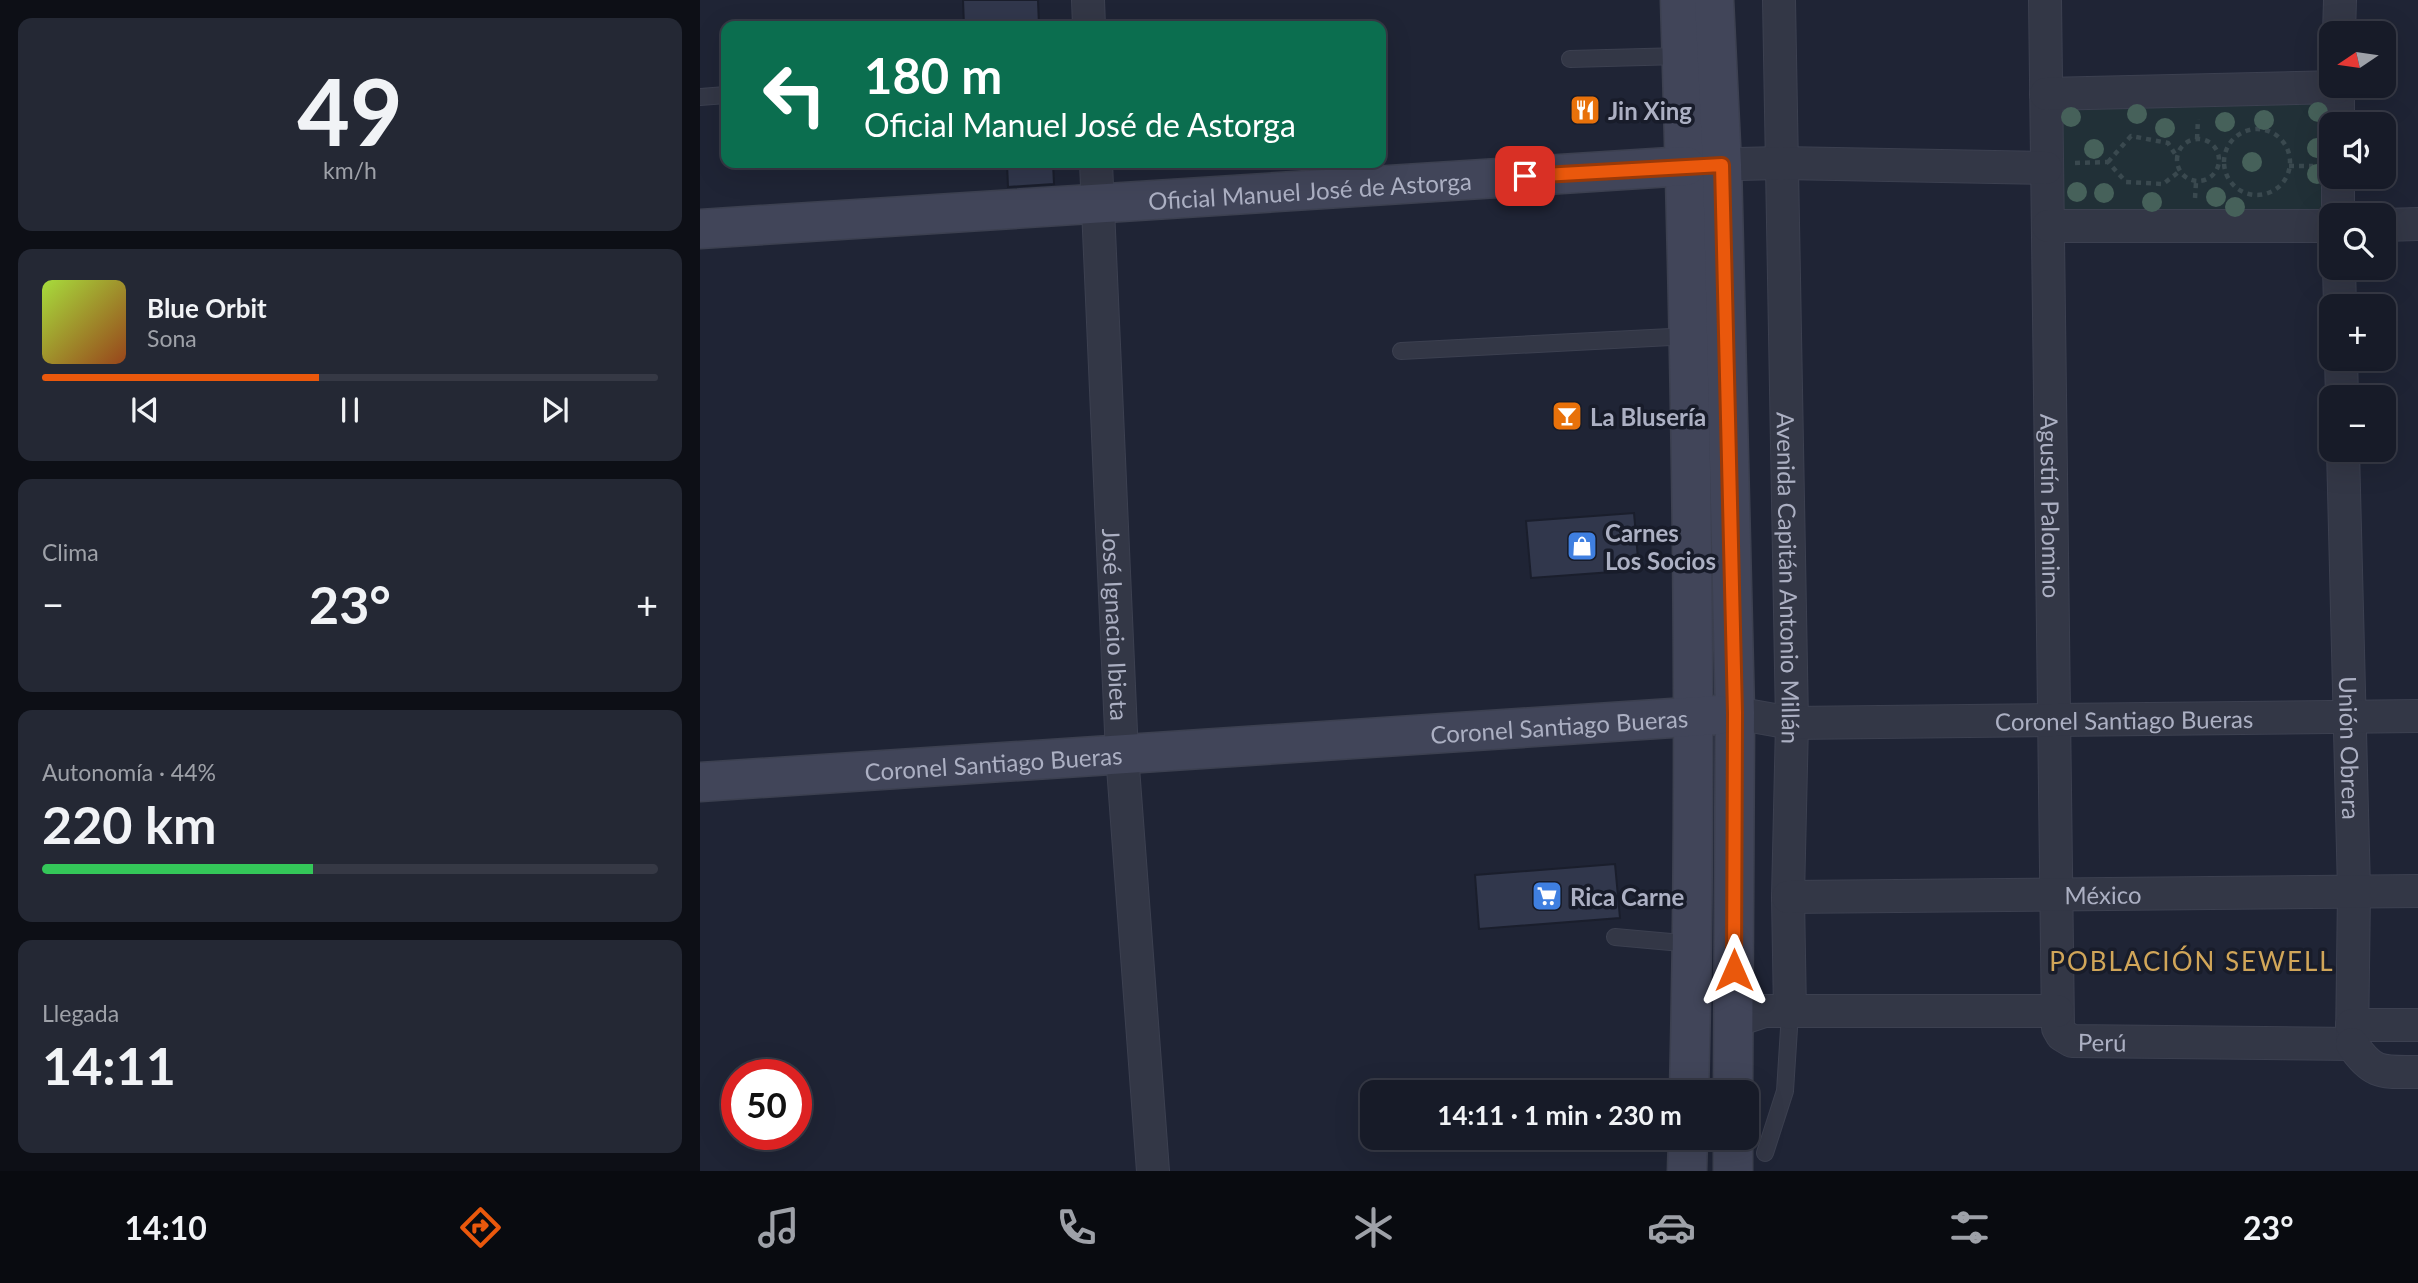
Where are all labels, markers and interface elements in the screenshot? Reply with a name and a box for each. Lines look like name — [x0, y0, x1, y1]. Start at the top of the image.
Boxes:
north arrow — [2319, 21, 2396, 98]
map controls — [2319, 21, 2396, 462]
text: 180 m — [864, 46, 1002, 104]
icon: left — [749, 49, 840, 140]
text: 49 — [297, 56, 403, 165]
restaurant icon: Jin Xing — [1568, 93, 1602, 127]
place label: Jin Xing — [1608, 96, 1692, 125]
text: Oficial Manuel José de Astorga — [864, 105, 1296, 144]
button: sound — [2319, 112, 2396, 189]
pin — [1495, 146, 1555, 206]
text: km/h — [323, 156, 377, 184]
icon: arrive — [1506, 157, 1544, 195]
street label: Oficial Manuel José de Astorga — [1147, 165, 1472, 215]
button: search — [2319, 203, 2396, 280]
text: Blue Orbit — [147, 292, 267, 324]
button: + — [2319, 294, 2396, 371]
text: Sona — [147, 324, 197, 352]
button: − — [2319, 385, 2396, 462]
icon: previous — [126, 391, 164, 429]
icon: pause — [331, 391, 369, 429]
icon: next — [536, 391, 574, 429]
bar icon: La Blusería — [1550, 399, 1584, 433]
place label: La Blusería — [1590, 402, 1706, 431]
street label: Avenida Capitán Antonio Millán — [1772, 411, 1807, 744]
street label: Agustín Palomino — [2036, 413, 2067, 598]
place label: Carnes Los Socios — [1605, 518, 1716, 575]
street label: José Ignacio Ibieta — [1098, 528, 1135, 721]
shop icon: Carnes Los Socios — [1565, 529, 1599, 563]
text: Clima — [42, 538, 99, 566]
text: 23° — [309, 573, 391, 635]
text: − — [42, 581, 64, 627]
text: + — [636, 581, 658, 627]
street label: Unión Obrera — [2334, 676, 2367, 820]
street label: Coronel Santiago Bueras — [1429, 703, 1689, 748]
street label: Coronel Santiago Bueras — [1995, 703, 2253, 735]
street label: Coronel Santiago Bueras — [864, 740, 1123, 786]
text: Autonomía · 44% — [42, 758, 216, 786]
text: 220 km — [42, 793, 216, 855]
supermarket icon: Rica Carne — [1530, 879, 1564, 913]
street label: México — [2064, 879, 2142, 909]
place label: Rica Carne — [1570, 882, 1684, 911]
position arrow — [1697, 933, 1771, 1007]
district label: POBLACIÓN SEWELL — [2049, 945, 2335, 977]
text: Llegada — [42, 999, 119, 1027]
street label: Perú — [2078, 1027, 2127, 1056]
text: 14:11 — [42, 1034, 176, 1096]
speed limit sign: 50 — [721, 1059, 812, 1150]
text: 14:11 · 1 min · 230 m — [1437, 1099, 1682, 1131]
icon: directions — [456, 1203, 505, 1252]
icon: music — [754, 1203, 803, 1252]
icon: phone — [1052, 1203, 1101, 1252]
icon: climate — [1349, 1203, 1398, 1252]
icon: car — [1647, 1203, 1696, 1252]
icon: filters — [1945, 1203, 1994, 1252]
text: 14:10 — [124, 1208, 207, 1247]
text: 23° — [2243, 1208, 2293, 1247]

